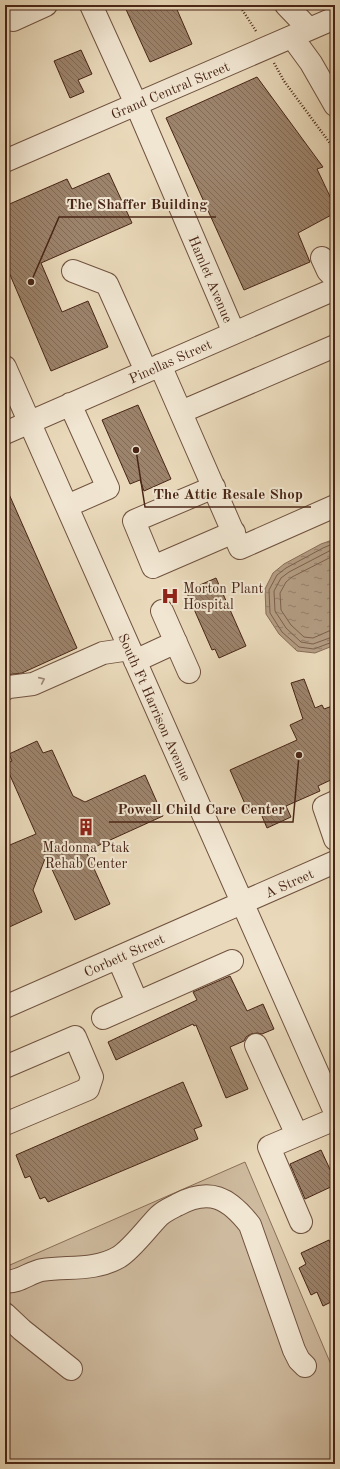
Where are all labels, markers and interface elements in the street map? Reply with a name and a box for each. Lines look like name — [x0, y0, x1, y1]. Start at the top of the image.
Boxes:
street label: Grand Central Street — [109, 60, 232, 122]
callout: The Shaffer Building — [59, 190, 216, 217]
text: The Shaffer Building — [66, 198, 208, 213]
street label: Hamlet Avenue — [186, 234, 235, 325]
street label: Pinellas Street — [127, 337, 214, 386]
callout: The Attic Resale Shop — [145, 480, 311, 507]
text: The Attic Resale Shop — [153, 488, 303, 503]
place label: Morton Plant Hospital — [183, 582, 264, 612]
hospital icon: Morton Plant Hospital — [160, 586, 180, 606]
street label: South Ft Harrison Avenue — [115, 631, 193, 783]
one-way arrow — [38, 677, 46, 685]
callout: Powell Child Care Center — [109, 795, 293, 822]
text: Powell Child Care Center — [117, 803, 285, 818]
building icon: Madonna Ptak Rehab Center — [76, 817, 96, 837]
place label: Madonna Ptak Rehab Center — [42, 841, 130, 871]
street label: A Street — [263, 867, 316, 901]
street label: Corbett Street — [82, 932, 167, 980]

